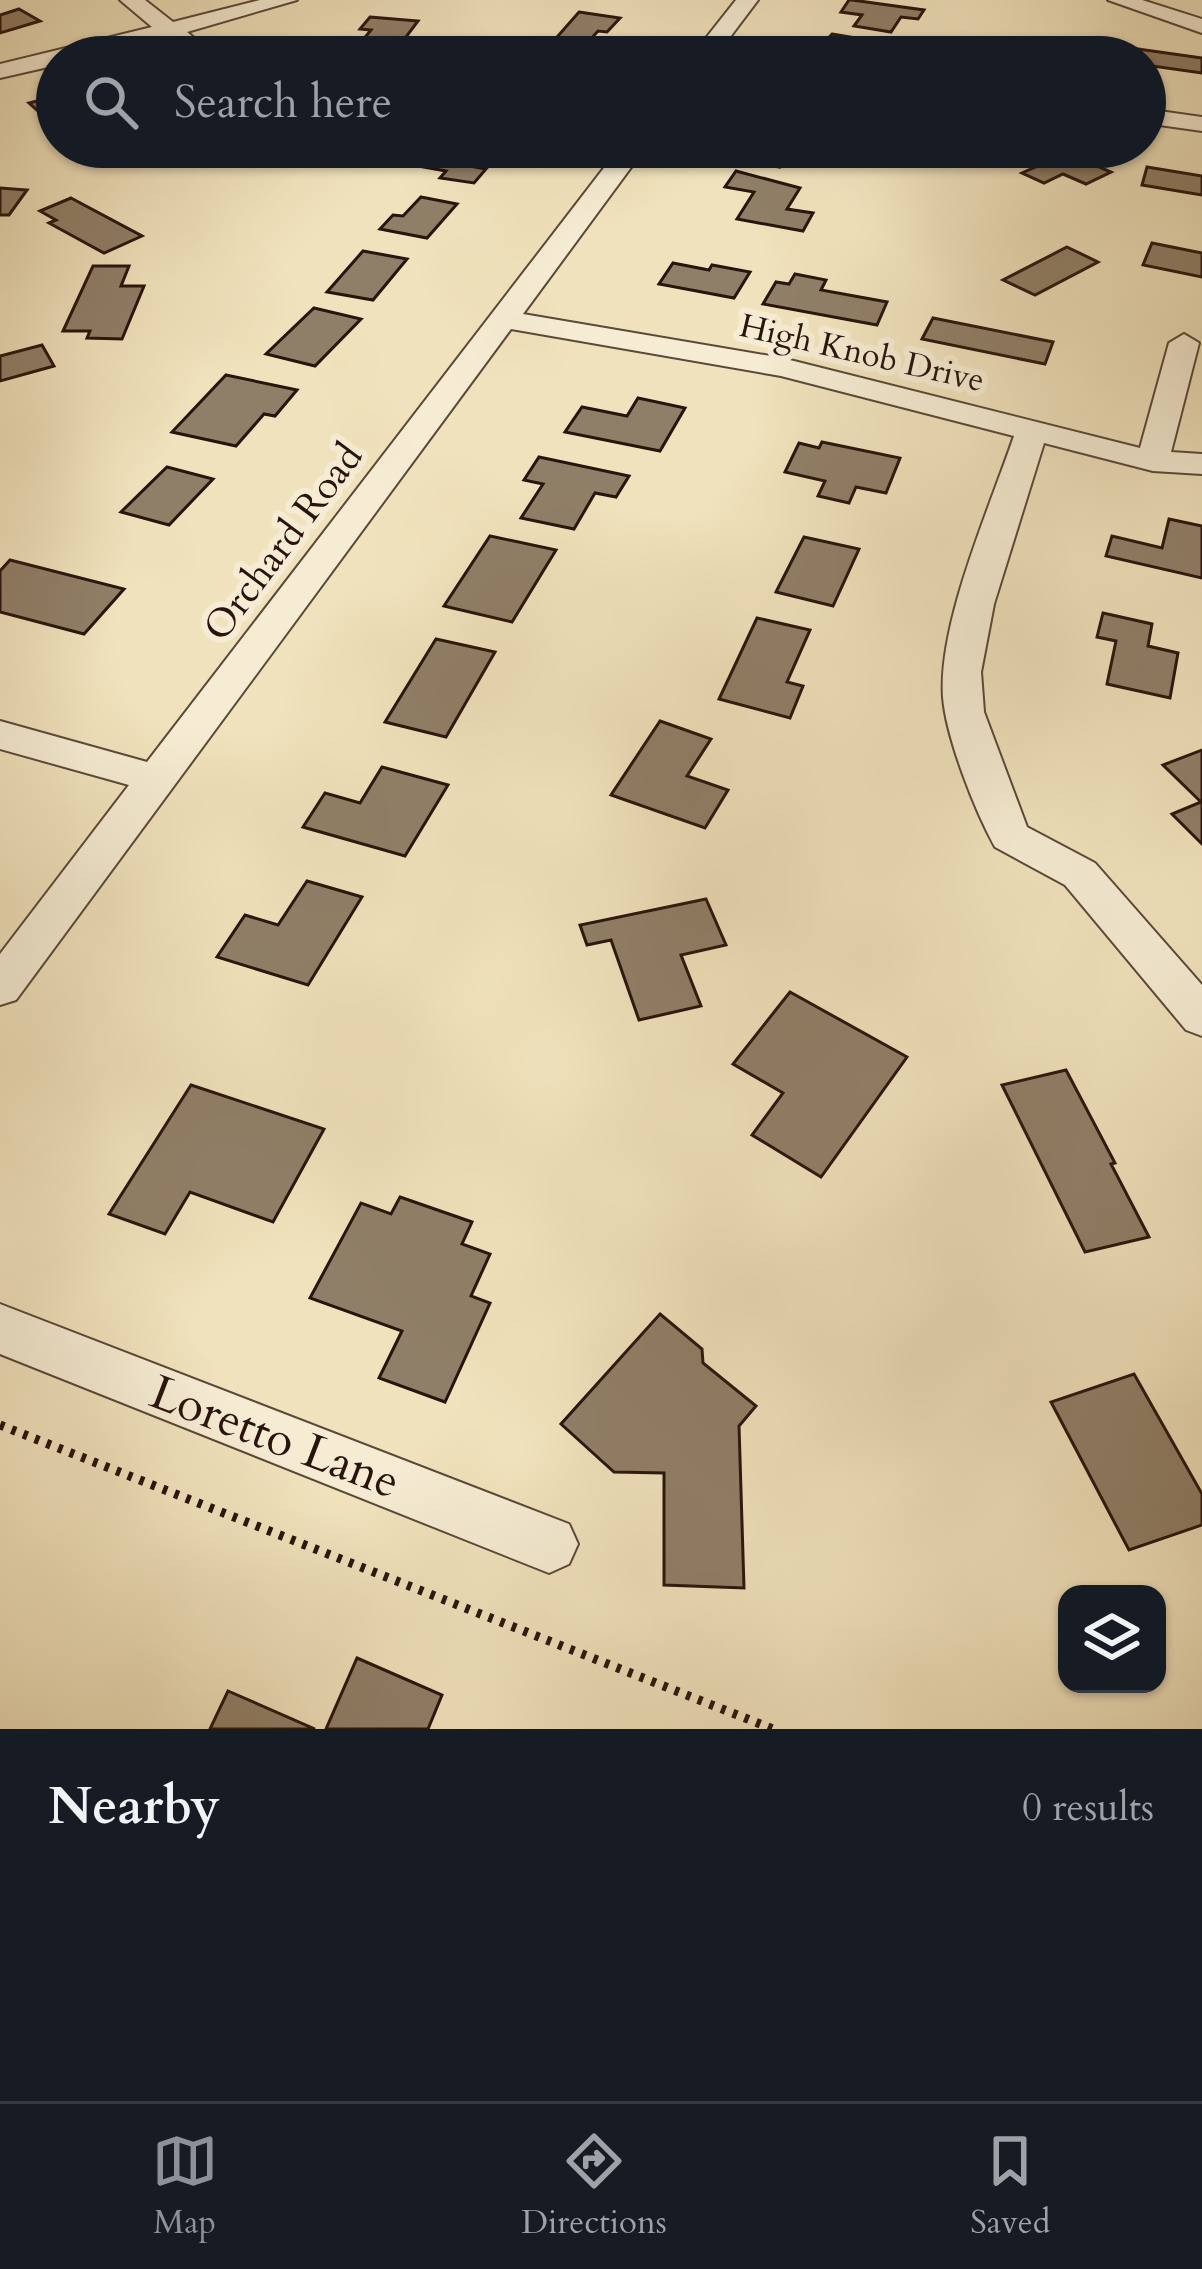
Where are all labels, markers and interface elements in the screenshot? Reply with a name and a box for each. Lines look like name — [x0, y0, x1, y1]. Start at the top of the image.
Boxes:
search box — [36, 36, 1166, 168]
icon: search — [78, 69, 144, 135]
text: Search here — [174, 72, 392, 133]
street label: High Knob Drive — [735, 303, 989, 403]
street label: Orchard Road — [191, 432, 375, 652]
street label: Loretto Lane — [141, 1360, 409, 1514]
map controls — [1058, 1585, 1166, 1693]
button: layers — [1058, 1585, 1166, 1693]
text: Nearby — [48, 1772, 220, 1842]
text: 0 results — [1022, 1781, 1154, 1834]
tab: Map — [152, 2128, 218, 2245]
tab: Directions — [521, 2128, 667, 2245]
tab: Saved — [970, 2128, 1050, 2245]

